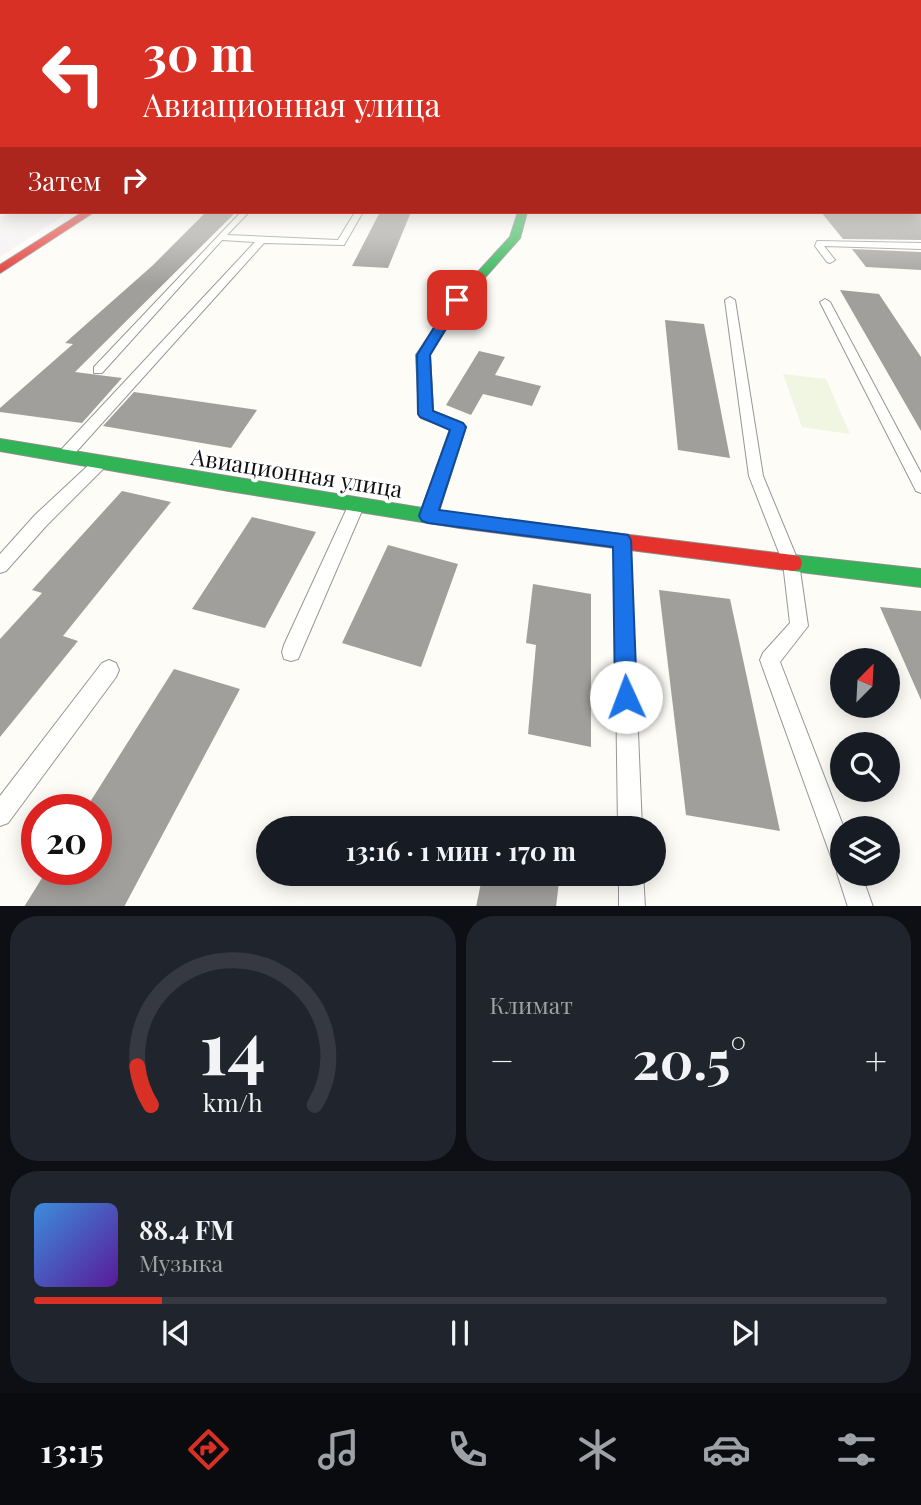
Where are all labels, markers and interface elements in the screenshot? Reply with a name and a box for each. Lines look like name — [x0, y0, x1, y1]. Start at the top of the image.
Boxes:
text: 30 m — [143, 19, 254, 84]
icon: left — [28, 28, 119, 119]
text: Авиационная улица — [143, 82, 440, 125]
icon: right — [115, 161, 153, 199]
text: Затем — [28, 163, 101, 198]
pin — [427, 270, 487, 330]
icon: arrive — [438, 281, 476, 319]
street label: Авиационная улица — [188, 440, 406, 504]
north arrow — [830, 648, 900, 718]
map controls — [830, 648, 900, 886]
position arrow — [589, 660, 663, 734]
button: search — [830, 732, 900, 802]
speed limit sign: 20 — [21, 794, 112, 885]
button: layers — [830, 816, 900, 886]
text: 13:16 · 1 мин · 170 m — [346, 833, 576, 868]
text: Климат — [490, 989, 573, 1020]
text: 14 — [200, 996, 266, 1093]
text: 20.5° — [632, 1024, 746, 1093]
text: − — [490, 1034, 514, 1085]
text: + — [865, 1034, 887, 1085]
text: km/h — [203, 1084, 263, 1117]
text: 88.4 FM — [139, 1212, 234, 1247]
text: Музыка — [139, 1247, 223, 1278]
icon: previous — [157, 1314, 195, 1352]
icon: pause — [441, 1314, 479, 1352]
icon: next — [726, 1314, 764, 1352]
icon: directions — [184, 1425, 233, 1474]
icon: music — [314, 1425, 363, 1474]
icon: phone — [443, 1425, 492, 1474]
icon: climate — [573, 1425, 622, 1474]
icon: car — [702, 1425, 751, 1474]
icon: filters — [832, 1425, 881, 1474]
text: 13:15 — [40, 1428, 104, 1471]

